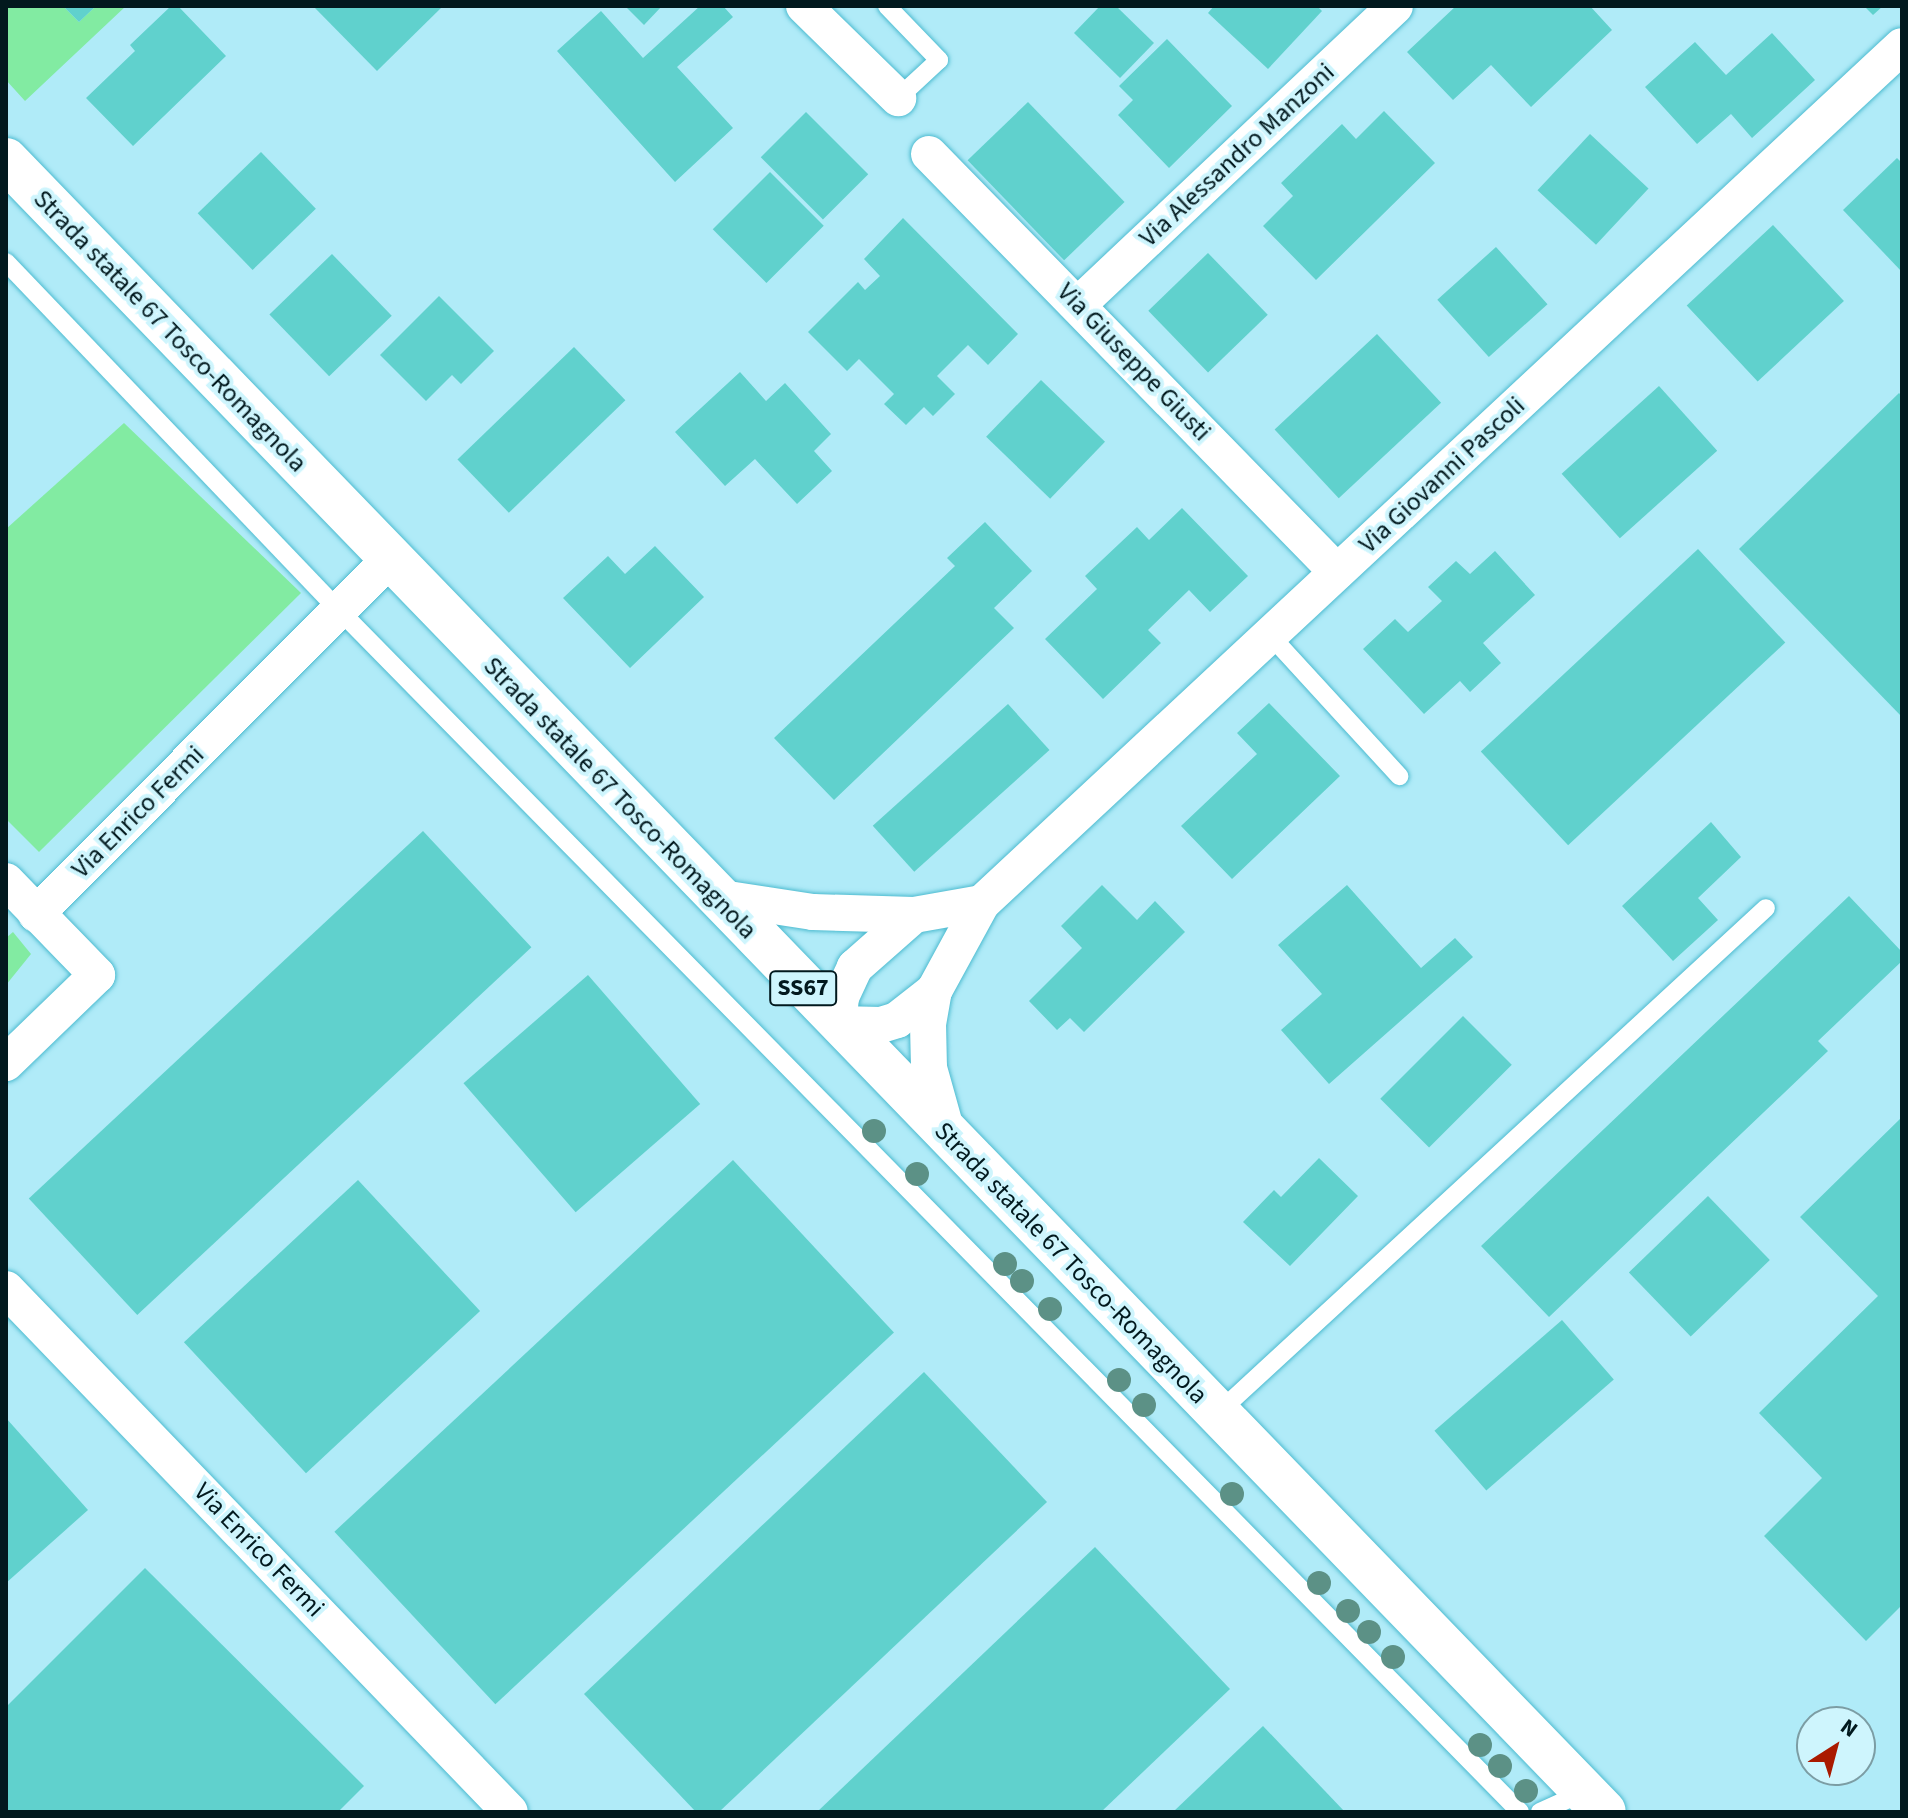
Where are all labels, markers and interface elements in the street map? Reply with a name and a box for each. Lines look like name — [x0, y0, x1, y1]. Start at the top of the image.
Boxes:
street label: Via Alessandro Manzoni — [1133, 57, 1341, 253]
street label: Strada statale 67 Tosco-Romagnola — [27, 183, 313, 479]
street label: Via Giuseppe Giusti — [1051, 277, 1217, 447]
street label: Via Giovanni Pascoli — [1353, 390, 1531, 560]
street label: Strada statale 67 Tosco-Romagnola — [477, 650, 763, 946]
street label: Via Enrico Fermi — [65, 739, 211, 885]
road number: SS67 — [769, 968, 837, 1008]
street label: Strada statale 67 Tosco-Romagnola — [928, 1115, 1214, 1411]
street label: Via Enrico Fermi — [187, 1476, 331, 1624]
north arrow — [1796, 1706, 1876, 1786]
text: N — [1834, 1711, 1864, 1745]

